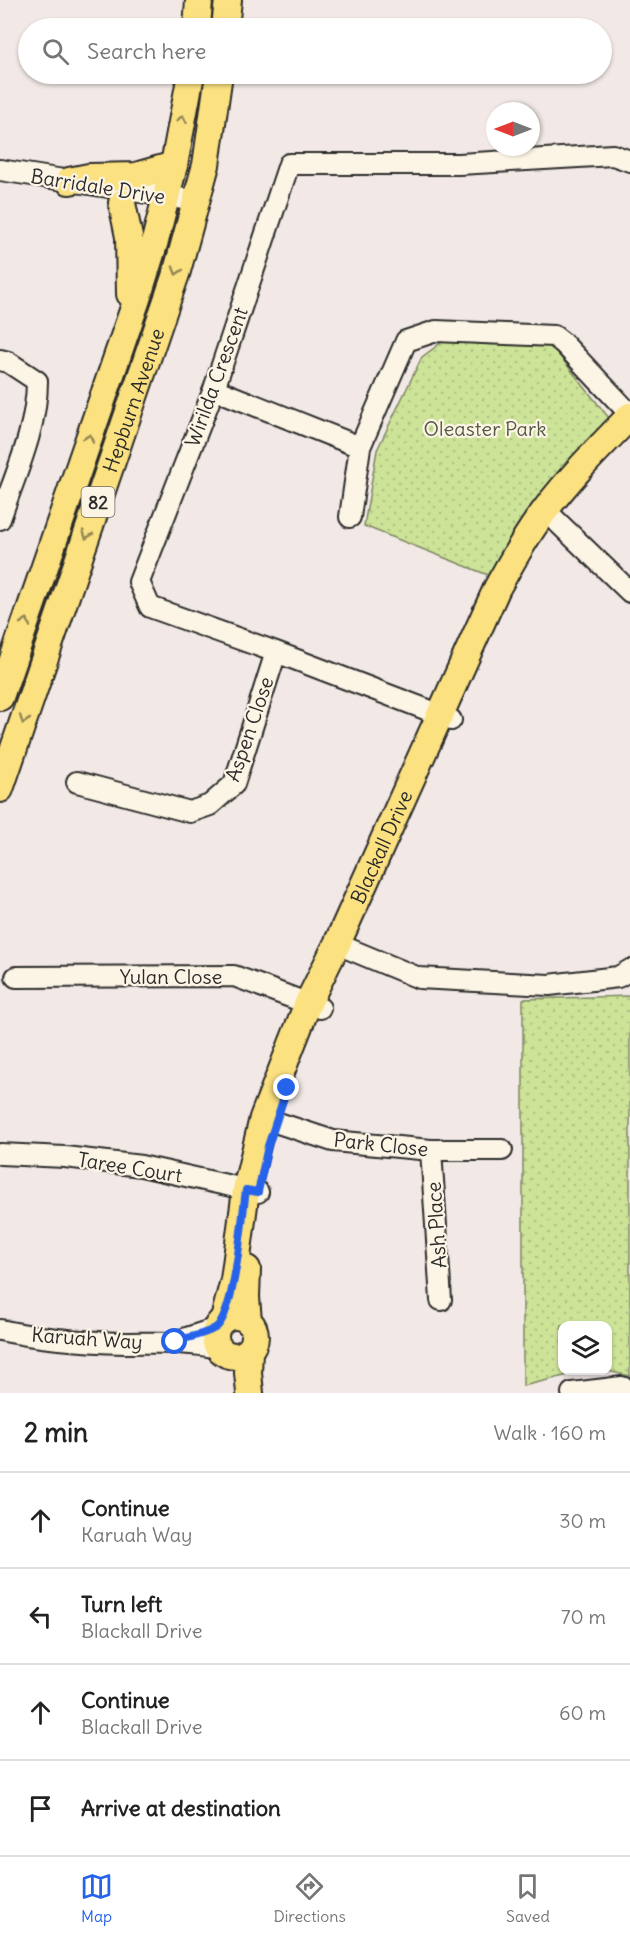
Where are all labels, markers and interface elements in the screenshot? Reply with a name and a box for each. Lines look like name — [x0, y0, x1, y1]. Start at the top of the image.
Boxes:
search box — [18, 18, 612, 84]
icon: search — [39, 35, 72, 68]
text: Search here — [87, 37, 206, 65]
north arrow — [486, 102, 540, 156]
one-way arrow — [176, 115, 188, 124]
street label: Barridale Drive — [29, 163, 167, 209]
one-way arrow — [171, 265, 184, 276]
street label: Wirilda Crescent — [179, 303, 253, 450]
street label: Hepburn Avenue — [97, 325, 169, 475]
park label: Oleaster Park — [424, 416, 546, 441]
one-way arrow — [82, 433, 95, 443]
road number: 82 — [82, 487, 114, 517]
one-way arrow — [81, 529, 94, 540]
one-way arrow — [18, 617, 31, 628]
street label: Aspen Close — [219, 673, 279, 785]
one-way arrow — [18, 714, 31, 725]
street label: Blackall Drive — [344, 786, 417, 907]
street label: Yulan Close — [120, 964, 222, 989]
route end — [273, 1074, 299, 1100]
street label: Park Close — [333, 1127, 429, 1161]
street label: Taree Court — [76, 1146, 184, 1188]
street label: Ash Place — [421, 1181, 451, 1269]
map controls — [558, 1321, 612, 1375]
button: layers — [558, 1321, 612, 1375]
street label: Karuah Way — [31, 1322, 143, 1354]
route start — [161, 1328, 187, 1354]
text: 2 min — [24, 1416, 88, 1449]
text: Walk · 160 m — [493, 1420, 606, 1445]
text: Continue — [81, 1494, 170, 1522]
icon: ahead — [24, 1504, 57, 1537]
text: 30 m — [559, 1508, 606, 1533]
text: Karuah Way — [81, 1522, 192, 1547]
text: Turn left — [81, 1590, 162, 1618]
icon: left — [24, 1600, 57, 1633]
text: 70 m — [561, 1604, 606, 1629]
text: Blackall Drive — [81, 1618, 203, 1643]
text: Continue — [81, 1686, 170, 1714]
icon: ahead — [24, 1696, 57, 1729]
text: 60 m — [559, 1700, 606, 1725]
text: Blackall Drive — [81, 1714, 203, 1739]
icon: arrive — [24, 1792, 57, 1825]
text: Arrive at destination — [81, 1794, 281, 1822]
tab: Map — [80, 1870, 113, 1926]
tab: Directions — [273, 1870, 346, 1926]
tab: Saved — [506, 1870, 550, 1926]

